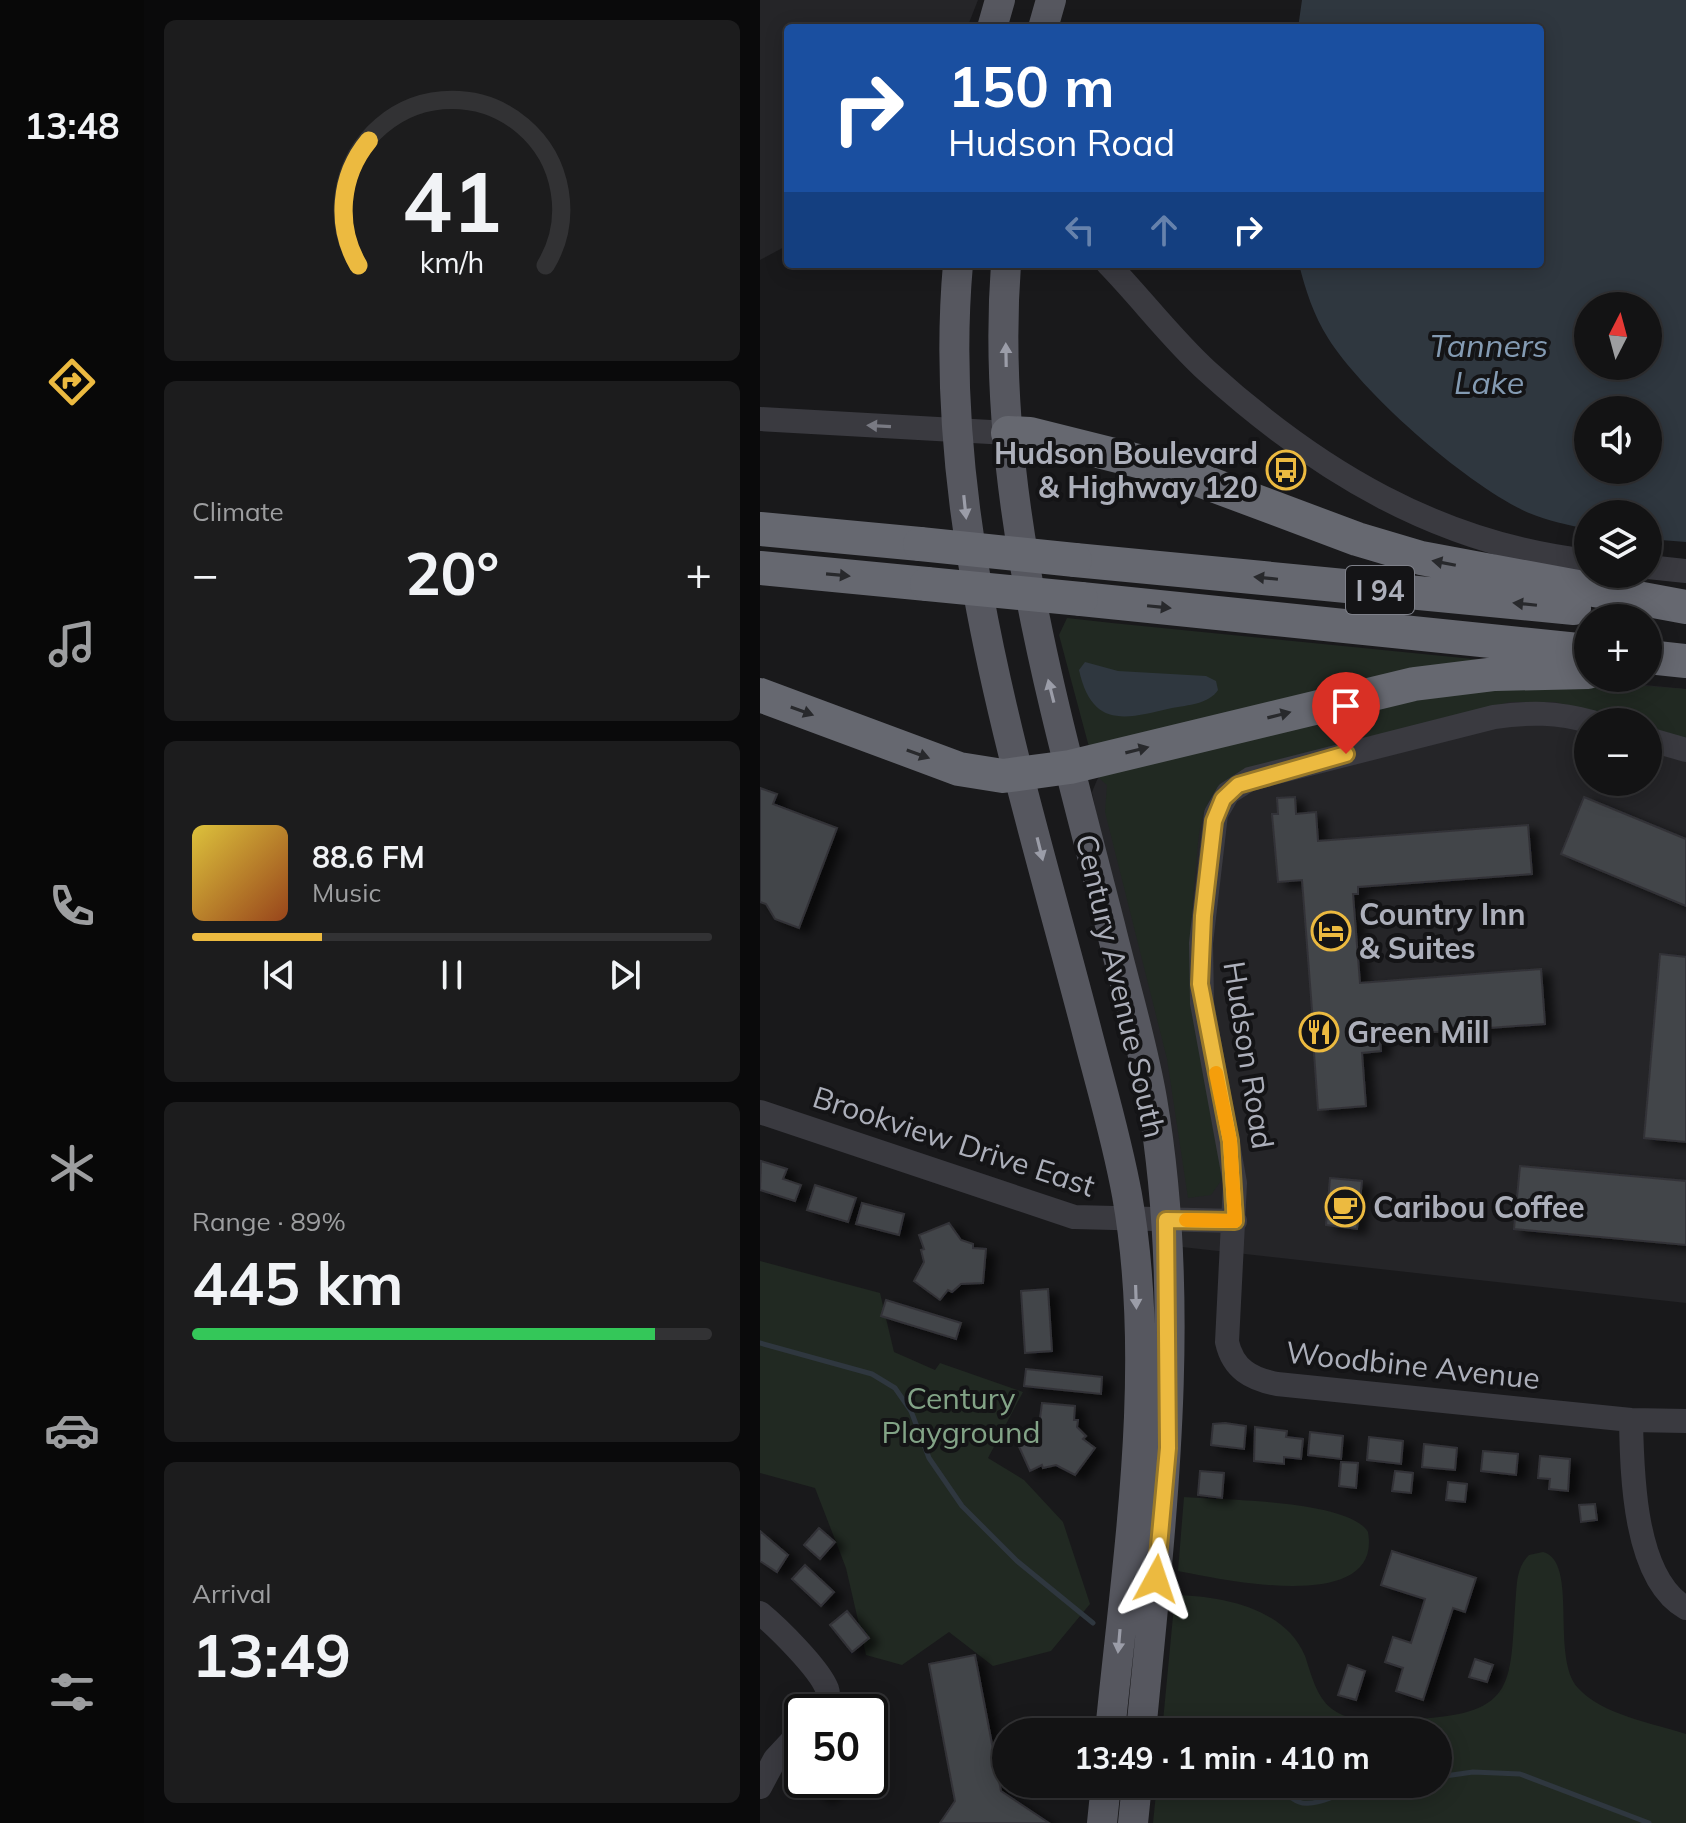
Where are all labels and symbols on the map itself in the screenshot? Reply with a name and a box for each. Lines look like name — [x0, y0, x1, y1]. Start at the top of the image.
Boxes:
north arrow — [1574, 292, 1662, 380]
water label: Tanners Lake — [1430, 325, 1548, 402]
one-way arrow — [1000, 342, 1012, 367]
one-way arrow — [866, 419, 891, 432]
place label: Hudson Boulevard & Highway 120 — [994, 434, 1258, 506]
bus stop icon: Hudson Boulevard & Highway 120 — [1265, 449, 1307, 491]
one-way arrow — [958, 495, 971, 520]
one-way arrow — [1431, 556, 1456, 568]
road number: I 94 — [1346, 566, 1414, 614]
one-way arrow — [826, 569, 851, 582]
one-way arrow — [1253, 572, 1278, 585]
one-way arrow — [1512, 597, 1537, 610]
one-way arrow — [1147, 600, 1172, 613]
pin — [1312, 672, 1380, 754]
one-way arrow — [1044, 679, 1057, 704]
one-way arrow — [791, 705, 815, 718]
one-way arrow — [1267, 709, 1292, 721]
one-way arrow — [1124, 744, 1149, 756]
one-way arrow — [906, 748, 930, 761]
street label: Century Avenue South — [1068, 831, 1174, 1141]
one-way arrow — [1034, 837, 1046, 862]
place label: Country Inn & Suites — [1359, 895, 1526, 967]
hotel icon: Country Inn & Suites — [1310, 910, 1352, 952]
street label: Hudson Road — [1215, 959, 1283, 1151]
restaurant icon: Green Mill — [1298, 1011, 1340, 1053]
place label: Green Mill — [1347, 1013, 1490, 1051]
street label: Brookview Drive East — [808, 1077, 1100, 1205]
cafe icon: Caribou Coffee — [1324, 1186, 1366, 1228]
place label: Caribou Coffee — [1373, 1188, 1585, 1226]
one-way arrow — [1130, 1285, 1143, 1310]
street label: Woodbine Avenue — [1284, 1333, 1542, 1397]
park label: Century Playground — [881, 1379, 1041, 1451]
position arrow — [1114, 1537, 1198, 1621]
one-way arrow — [1112, 1628, 1125, 1653]
speed limit sign: 50 — [784, 1694, 888, 1798]

